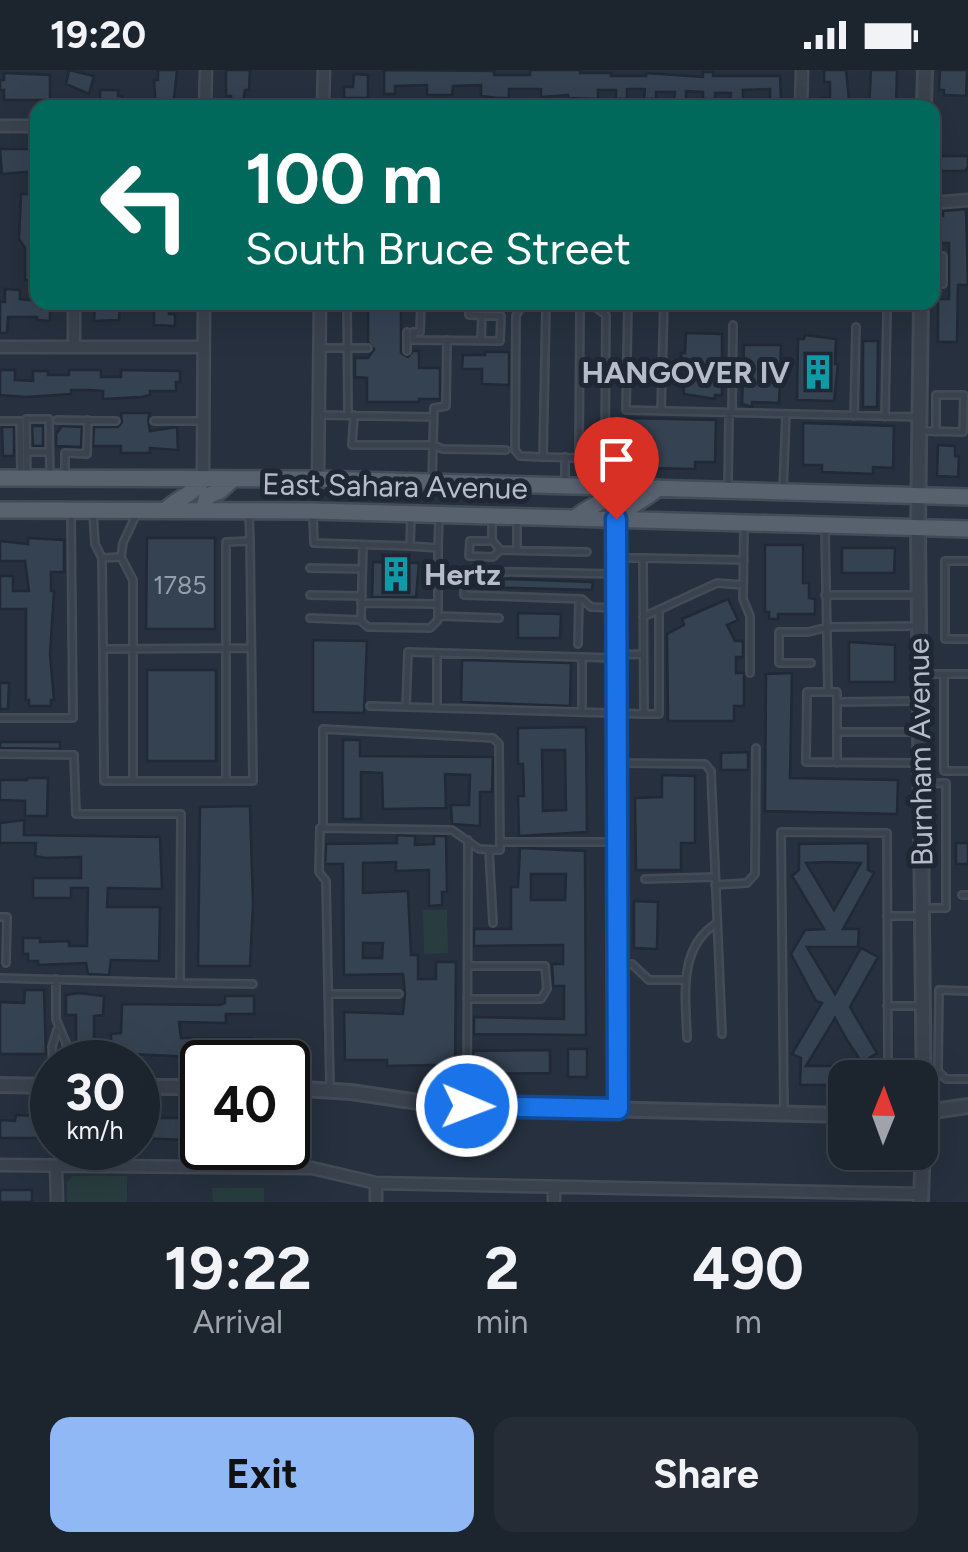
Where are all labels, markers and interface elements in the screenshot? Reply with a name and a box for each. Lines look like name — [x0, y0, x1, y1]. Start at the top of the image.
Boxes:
text: 19:20 — [50, 12, 146, 58]
text: 100 m — [245, 136, 443, 221]
icon: left — [80, 140, 210, 270]
text: South Bruce Street — [245, 221, 631, 275]
building icon: HANGOVER IV — [799, 353, 837, 391]
place label: HANGOVER IV — [581, 354, 790, 391]
pin — [574, 417, 659, 520]
icon: arrive — [589, 432, 644, 487]
street label: East Sahara Avenue — [262, 465, 528, 507]
building icon: Hertz — [377, 555, 415, 593]
place label: Hertz — [424, 556, 501, 593]
house number: 1785 — [153, 570, 207, 600]
street label: Burnham Avenue — [900, 637, 940, 867]
speed limit sign: 40 — [180, 1040, 310, 1170]
position arrow — [415, 1054, 519, 1158]
north arrow — [828, 1060, 938, 1170]
map controls — [828, 1060, 938, 1170]
text: 30 — [65, 1062, 125, 1123]
text: km/h — [66, 1115, 124, 1145]
text: 19:22 — [164, 1232, 312, 1304]
text: 2 — [485, 1232, 519, 1304]
text: 490 — [692, 1232, 804, 1304]
text: Arrival — [193, 1303, 283, 1341]
text: min — [476, 1303, 528, 1341]
text: m — [735, 1303, 762, 1341]
button: Exit — [50, 1417, 474, 1532]
button: Share — [494, 1417, 918, 1532]

